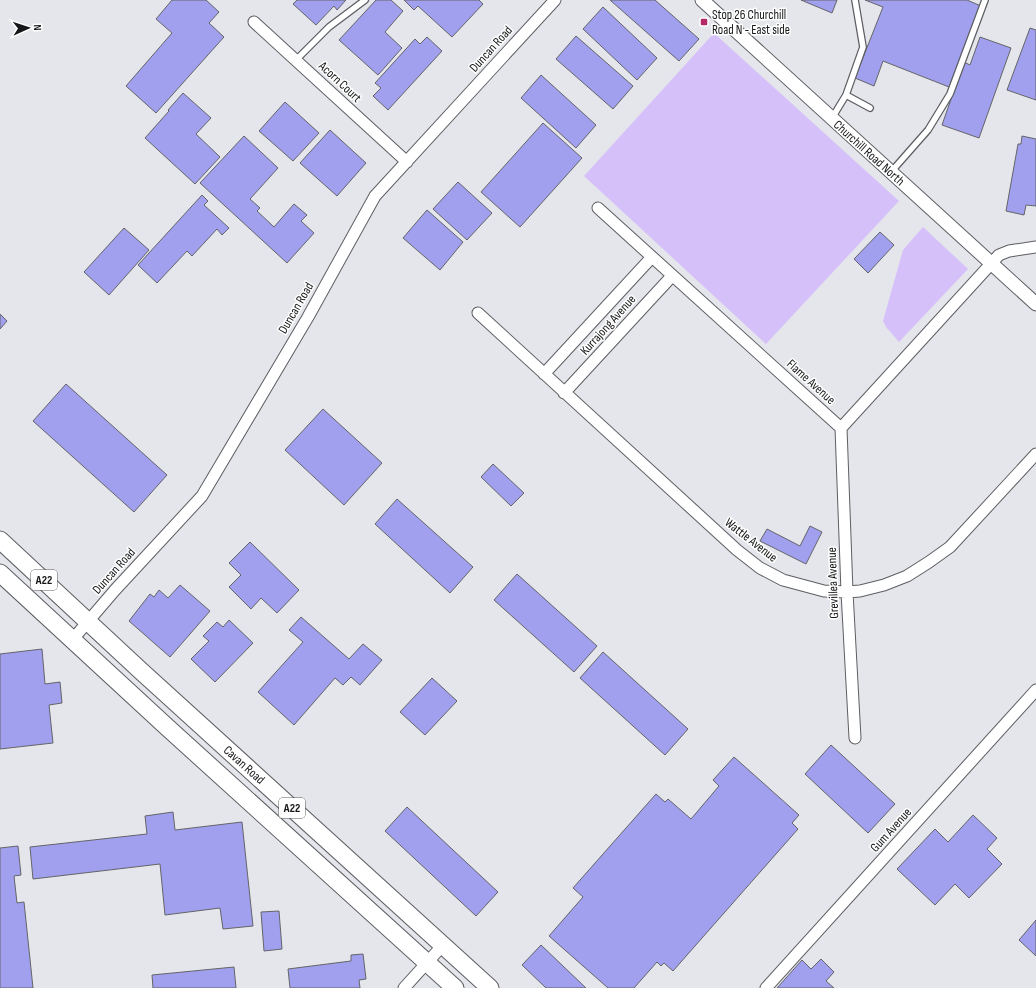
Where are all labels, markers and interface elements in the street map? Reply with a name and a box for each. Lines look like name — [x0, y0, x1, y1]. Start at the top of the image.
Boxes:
place label: Stop 26 Churchill Road N - East side — [712, 7, 790, 38]
north arrow — [8, 8, 48, 48]
marker: Stop 26 Churchill Road N - East side — [699, 17, 709, 27]
street label: Duncan Road — [466, 23, 516, 75]
text: N — [31, 24, 44, 31]
street label: Acorn Court — [315, 58, 365, 106]
street label: Churchill Road North — [830, 117, 908, 189]
street label: Duncan Road — [275, 279, 317, 337]
street label: Kurrajong Avenue — [577, 292, 639, 358]
street label: Flame Avenue — [783, 356, 839, 408]
street label: Wattle Avenue — [721, 514, 781, 566]
street label: Duncan Road — [89, 545, 139, 597]
street label: Grevillea Avenue — [824, 547, 842, 619]
road number: A22 — [31, 570, 57, 590]
street label: Cavan Road — [220, 742, 268, 788]
road number: A22 — [279, 798, 305, 818]
street label: Gum Avenue — [867, 805, 915, 855]

